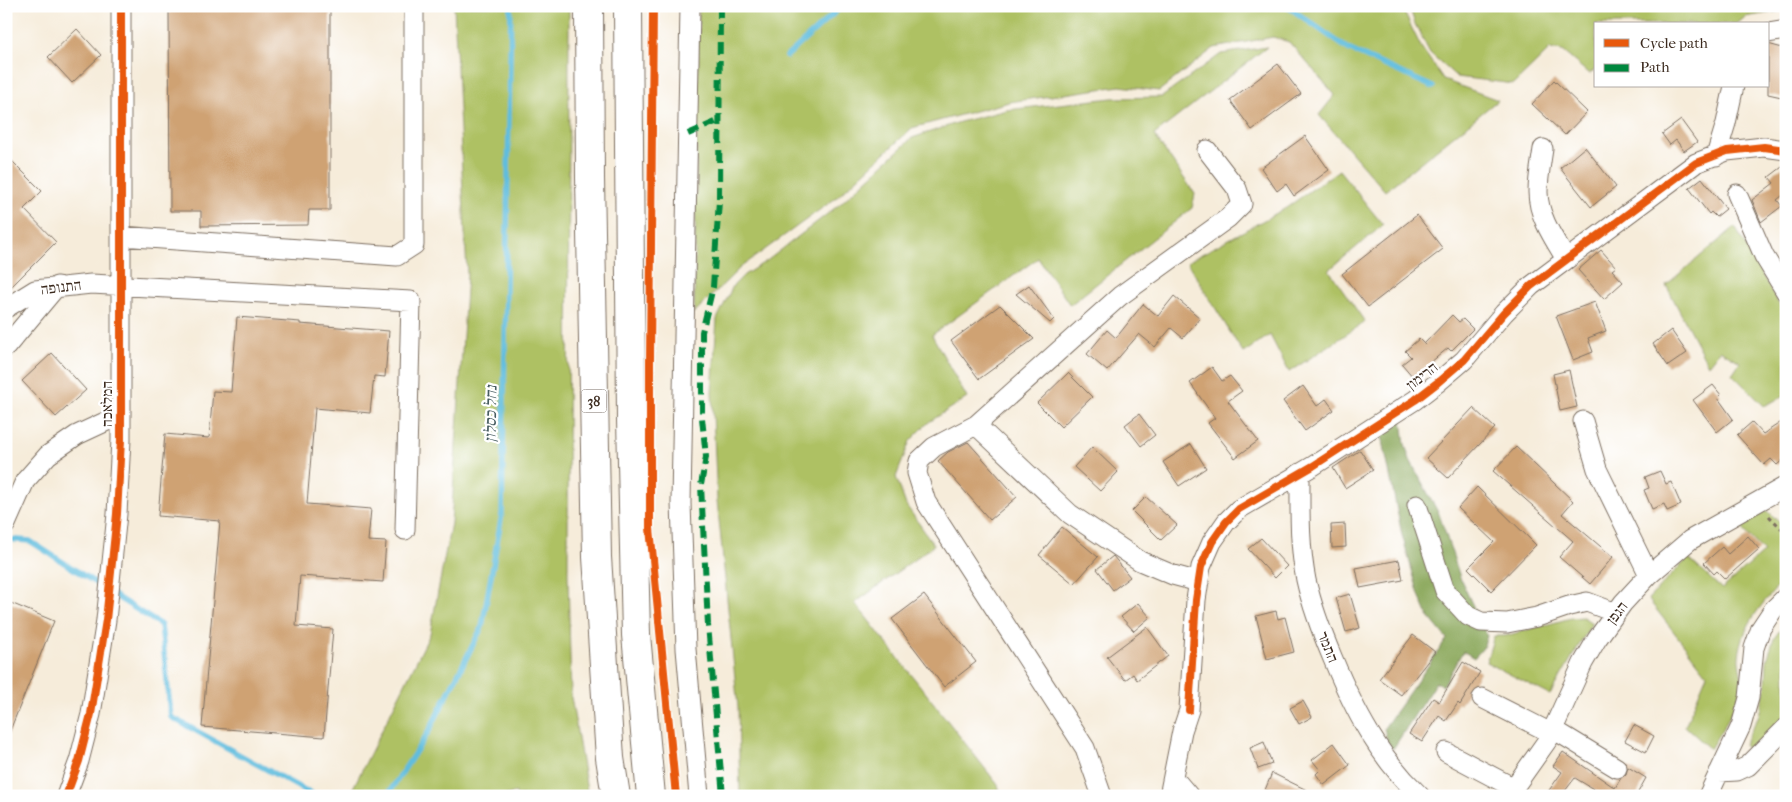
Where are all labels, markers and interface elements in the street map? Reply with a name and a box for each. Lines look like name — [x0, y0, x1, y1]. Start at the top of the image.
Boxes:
legend — [1594, 22, 1770, 88]
text: Cycle path — [1640, 34, 1708, 52]
text: Path — [1640, 58, 1670, 76]
street label: התנופה — [40, 276, 82, 298]
street label: הרימון — [1403, 358, 1441, 394]
street label: המלאכה — [98, 381, 116, 427]
water label: נחל כסלון — [481, 384, 501, 443]
road number: 38 — [582, 390, 606, 412]
street label: הגפן — [1603, 598, 1631, 628]
street label: התמר — [1314, 629, 1342, 665]

